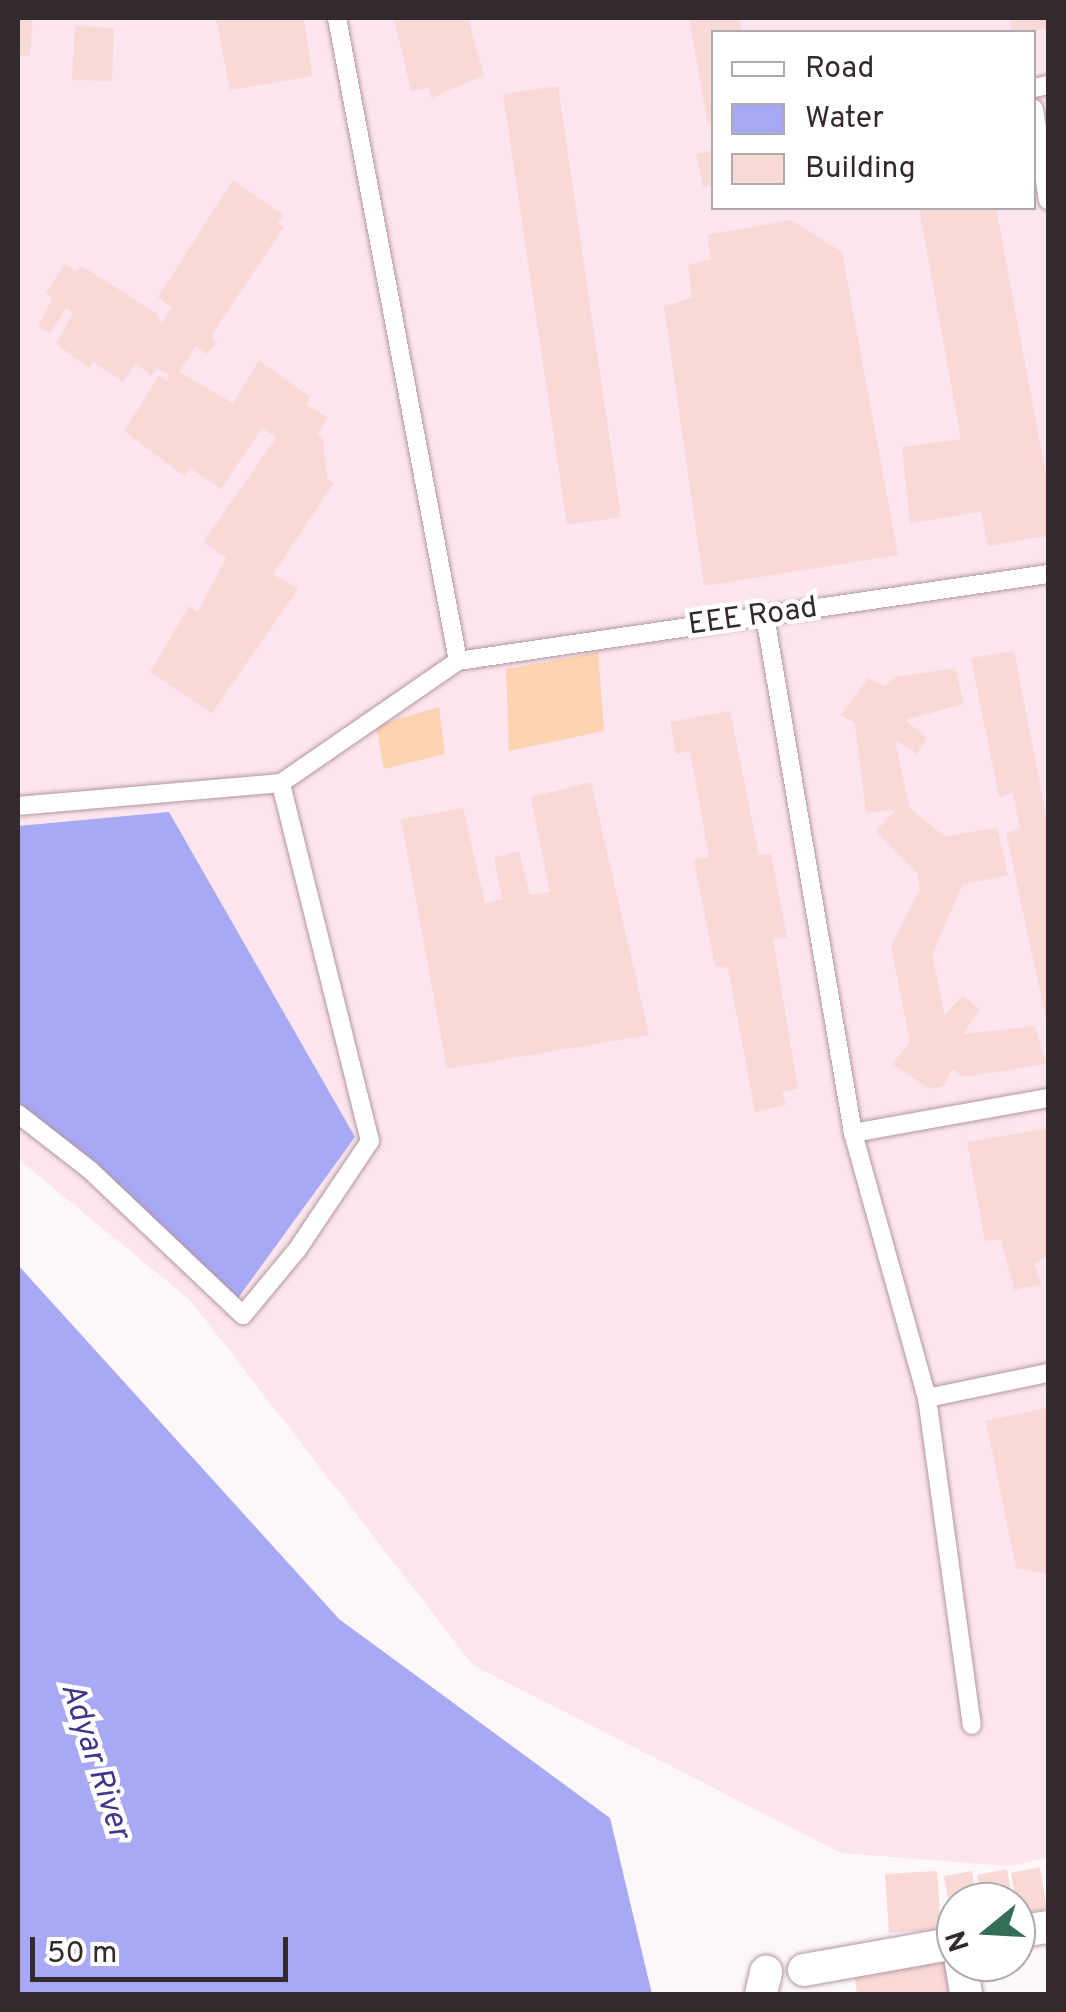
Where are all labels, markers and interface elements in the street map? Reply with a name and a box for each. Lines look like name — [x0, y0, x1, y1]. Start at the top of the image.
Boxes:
legend — [711, 30, 1036, 210]
text: Road — [805, 51, 874, 88]
text: Water — [805, 101, 884, 138]
text: Building — [805, 151, 916, 188]
street label: EEE Road — [686, 591, 820, 645]
water label: Adyar River — [51, 1678, 137, 1844]
north arrow — [936, 1882, 1036, 1982]
scale bar — [35, 1917, 292, 1979]
text: N — [939, 1926, 980, 1956]
text: 50 m — [47, 1936, 117, 1973]

